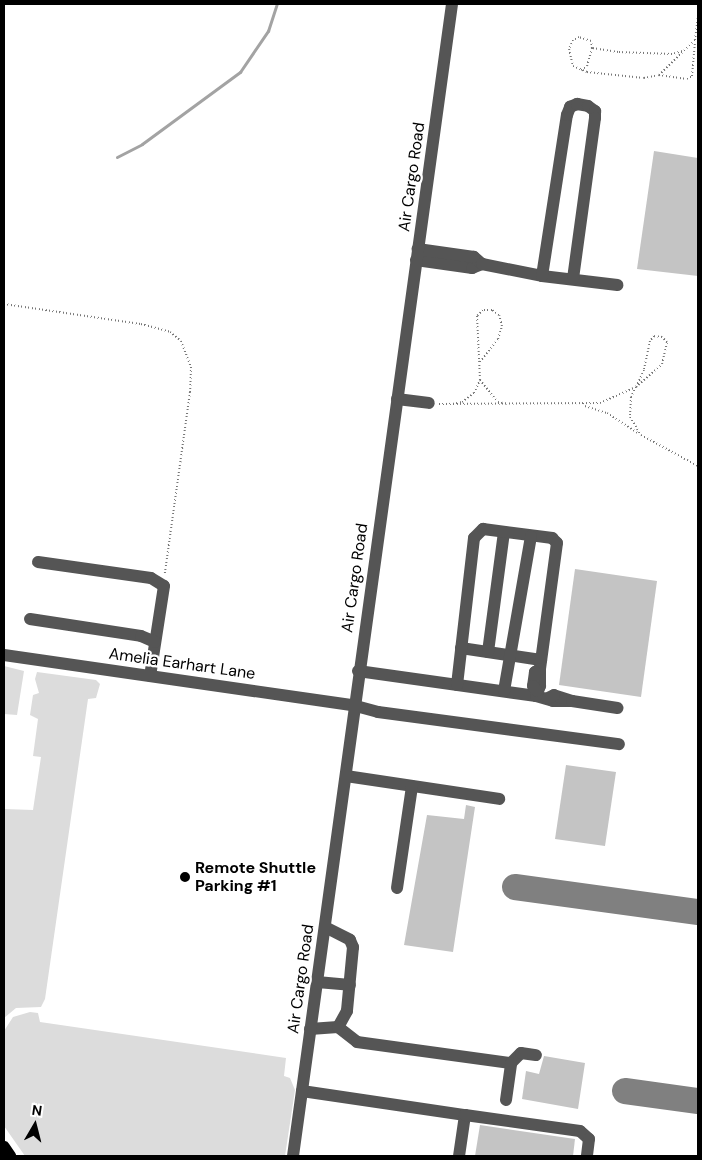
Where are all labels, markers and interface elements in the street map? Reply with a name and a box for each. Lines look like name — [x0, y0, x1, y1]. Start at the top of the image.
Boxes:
street label: Air Cargo Road — [395, 121, 429, 233]
street label: Air Cargo Road — [338, 522, 372, 634]
street label: Amelia Earhart Lane — [108, 644, 256, 684]
place label: Remote Shuttle Parking #1 — [195, 858, 316, 896]
marker: Remote Shuttle Parking #1 — [179, 871, 191, 883]
street label: Air Cargo Road — [284, 923, 318, 1035]
north arrow — [10, 1100, 60, 1150]
text: N — [31, 1101, 43, 1120]

